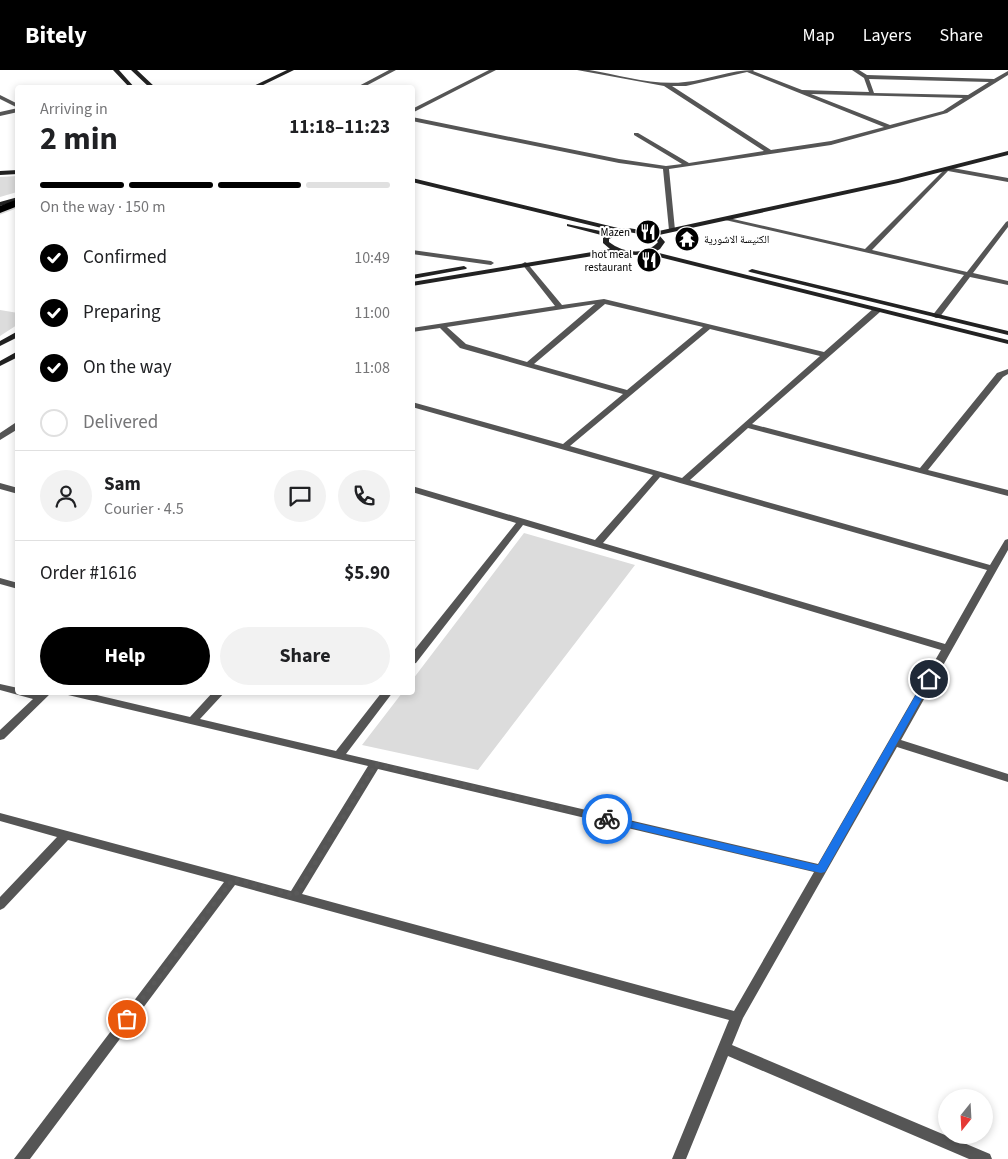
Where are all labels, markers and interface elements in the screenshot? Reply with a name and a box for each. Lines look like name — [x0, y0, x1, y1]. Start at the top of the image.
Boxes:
text: Bitely — [25, 18, 87, 53]
text: Map — [803, 23, 835, 48]
text: Layers — [863, 23, 912, 48]
text: Share — [940, 23, 983, 48]
text: Arriving in — [40, 98, 108, 120]
text: 11:18–11:23 — [289, 114, 390, 141]
text: 2 min — [40, 116, 118, 162]
text: On the way · 150 m — [40, 196, 165, 218]
restaurant icon: Mazen — [635, 219, 661, 245]
place label: Mazen — [600, 225, 630, 240]
temple icon: الكنيسة الاشورية — [674, 226, 700, 252]
place label: الكنيسة الاشورية — [704, 232, 769, 247]
icon: check — [40, 244, 68, 272]
text: Confirmed — [83, 244, 167, 271]
text: 10:49 — [354, 247, 390, 269]
place label: hot meal restaurant — [585, 247, 632, 275]
restaurant icon: hot meal restaurant — [636, 247, 662, 273]
icon: check — [40, 299, 68, 327]
text: Preparing — [83, 299, 161, 326]
text: 11:00 — [354, 302, 390, 324]
icon: check — [40, 354, 68, 382]
text: On the way — [83, 354, 172, 381]
text: 11:08 — [354, 357, 390, 379]
text: Delivered — [83, 409, 158, 436]
button: person — [40, 470, 92, 522]
button: chat — [274, 470, 326, 522]
button: phone — [338, 470, 390, 522]
text: Sam — [104, 471, 141, 498]
text: Courier · 4.5 — [104, 498, 184, 520]
text: Order #1616 — [40, 560, 137, 587]
text: $5.90 — [344, 560, 390, 587]
button: Help — [40, 627, 210, 685]
button: Share — [220, 627, 390, 685]
pin — [908, 658, 950, 700]
icon: home — [915, 665, 943, 693]
courier — [582, 794, 632, 844]
icon: bike — [593, 805, 621, 833]
pin — [106, 998, 148, 1040]
icon: bag — [113, 1005, 141, 1033]
north arrow — [938, 1089, 992, 1144]
map controls — [938, 1089, 993, 1144]

